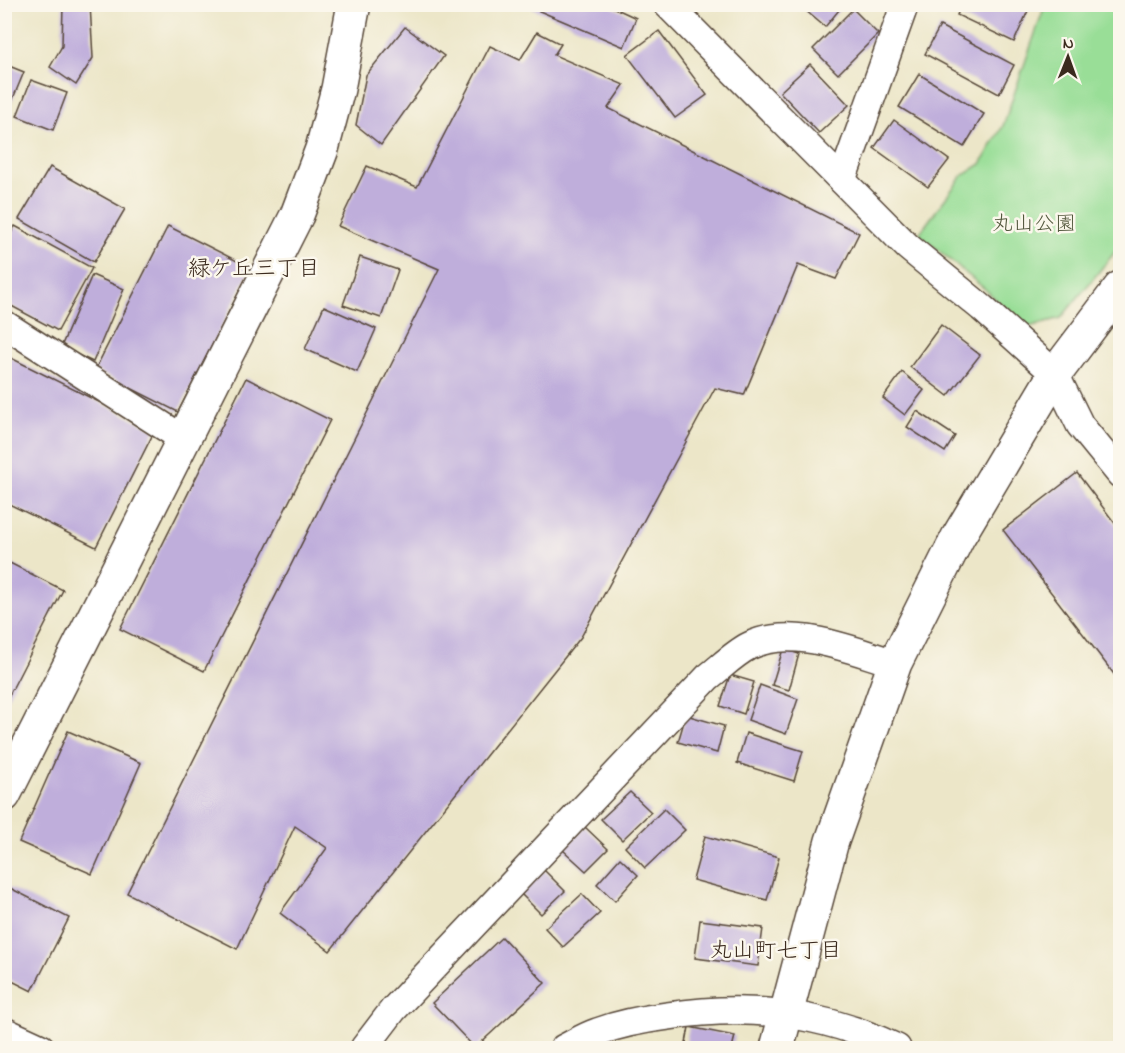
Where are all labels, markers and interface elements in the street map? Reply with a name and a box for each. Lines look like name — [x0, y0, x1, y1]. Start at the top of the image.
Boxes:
north arrow — [1038, 27, 1098, 87]
text: N — [1063, 32, 1074, 56]
park label: 丸山公園 — [992, 210, 1076, 240]
district label: 緑ケ丘三丁目 — [188, 254, 320, 286]
district label: 丸山町七丁目 — [710, 936, 842, 968]

